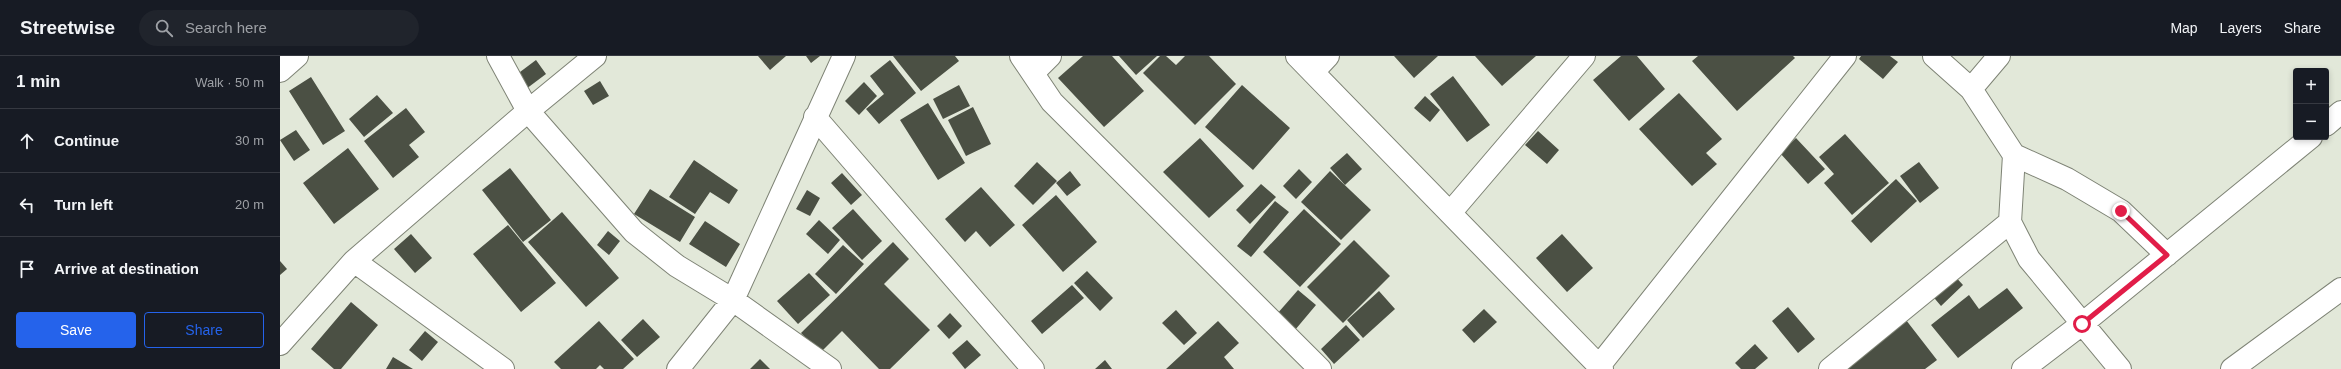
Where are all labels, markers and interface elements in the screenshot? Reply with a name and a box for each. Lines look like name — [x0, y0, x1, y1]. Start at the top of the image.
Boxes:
search box — [139, 10, 419, 46]
text: Streetwise — [20, 17, 115, 38]
icon: search — [153, 17, 175, 39]
text: Search here — [185, 19, 267, 36]
text: Map — [2170, 20, 2198, 36]
text: Layers — [2220, 20, 2262, 36]
text: Share — [2284, 20, 2321, 36]
map controls — [2293, 68, 2329, 140]
button: + — [2293, 68, 2329, 104]
text: 1 min — [16, 72, 60, 91]
text: Walk · 50 m — [195, 75, 264, 90]
button: − — [2293, 104, 2329, 140]
icon: ahead — [16, 130, 38, 152]
text: Continue — [54, 132, 119, 149]
text: 30 m — [235, 133, 264, 148]
icon: left — [16, 194, 38, 216]
text: Turn left — [54, 196, 113, 213]
text: 20 m — [235, 197, 264, 212]
route end — [2112, 202, 2130, 220]
icon: arrive — [16, 258, 38, 280]
text: Arrive at destination — [54, 260, 199, 277]
button: Save — [16, 312, 136, 348]
button: Share — [144, 312, 264, 348]
route start — [2073, 315, 2091, 333]

